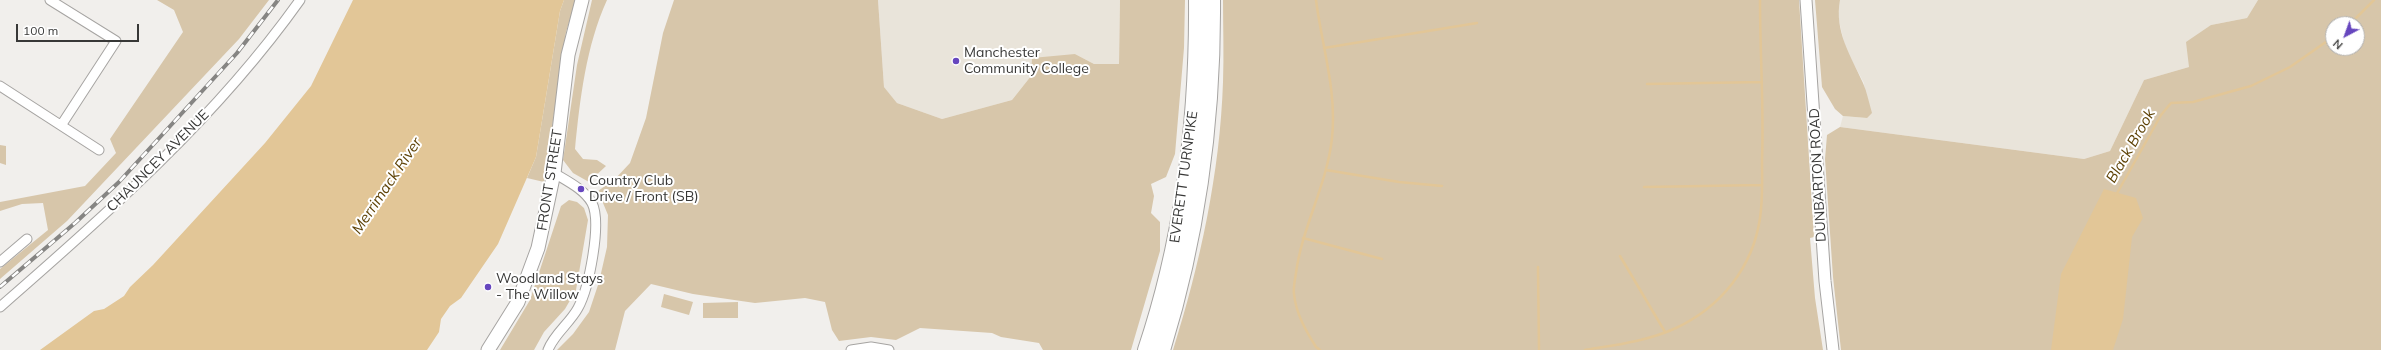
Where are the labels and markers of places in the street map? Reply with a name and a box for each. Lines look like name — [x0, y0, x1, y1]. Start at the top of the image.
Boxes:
place label: Manchester Community College — [964, 45, 1089, 78]
marker: Manchester Community College — [951, 56, 961, 66]
place label: Country Club Drive / Front (SB) — [589, 173, 699, 206]
marker: Country Club Drive / Front (SB) — [576, 184, 586, 194]
place label: Woodland Stays - The Willow — [496, 271, 603, 304]
marker: Woodland Stays - The Willow — [483, 282, 493, 292]

